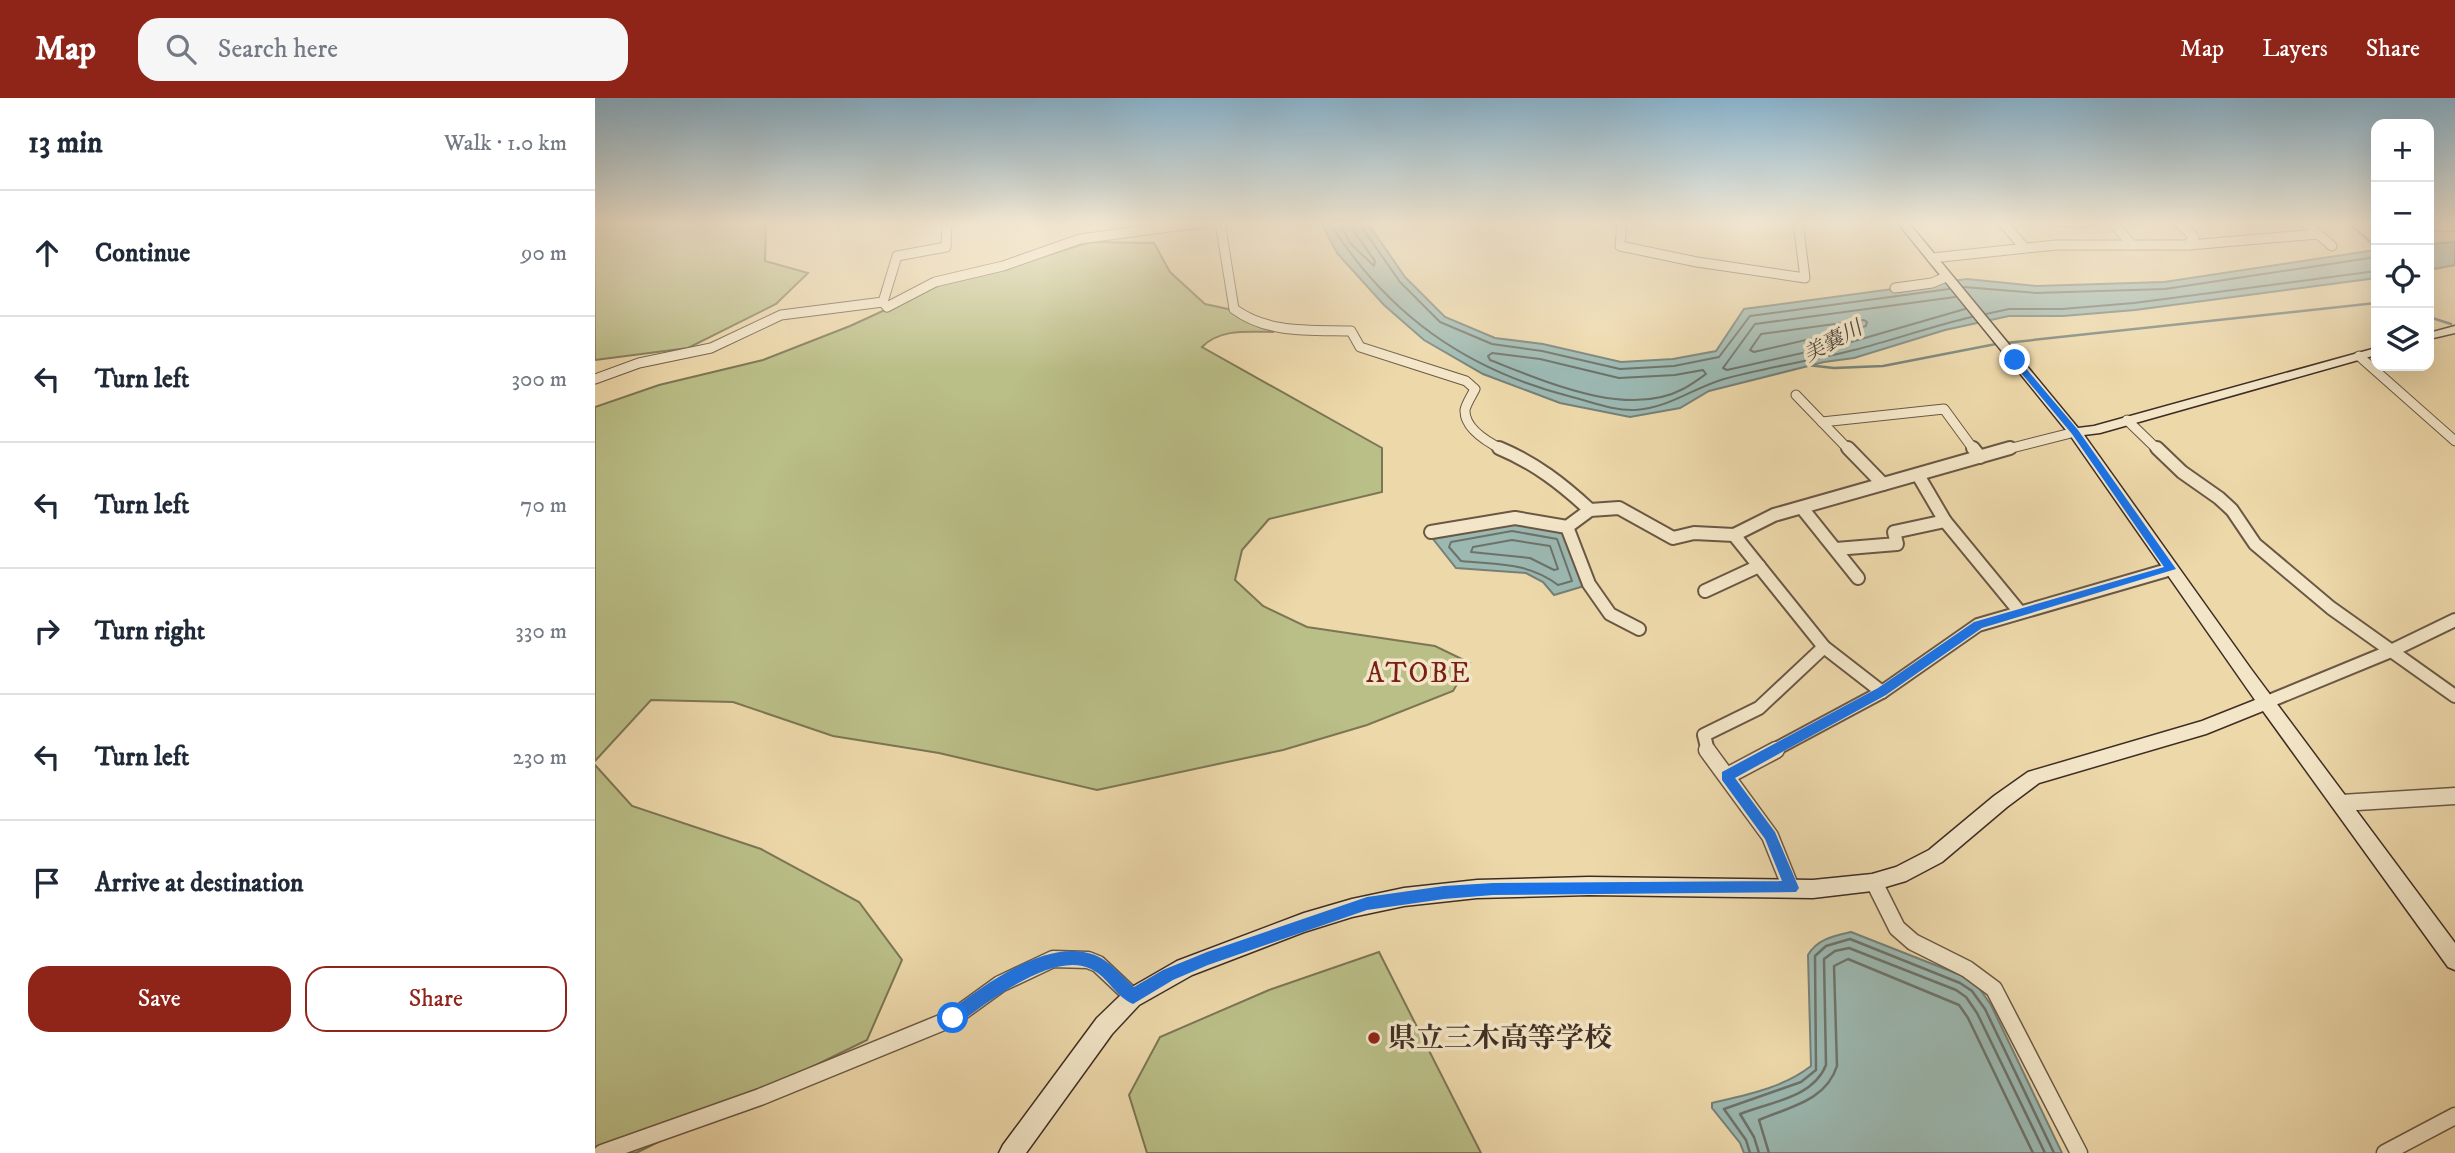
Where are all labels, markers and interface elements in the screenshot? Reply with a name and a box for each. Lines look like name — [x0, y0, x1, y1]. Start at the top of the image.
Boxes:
search box — [138, 18, 628, 81]
text: Map — [35, 29, 96, 70]
icon: search — [162, 30, 200, 68]
text: Search here — [218, 33, 338, 66]
text: Map — [2180, 34, 2224, 64]
text: Layers — [2262, 34, 2328, 64]
text: Share — [2366, 34, 2420, 64]
map controls — [2371, 119, 2434, 371]
button: + — [2371, 119, 2434, 182]
text: 13 min — [28, 125, 103, 162]
text: Walk · 1.0 km — [444, 129, 567, 158]
button: − — [2371, 182, 2434, 245]
icon: ahead — [28, 234, 66, 272]
text: Continue — [95, 237, 190, 270]
text: 90 m — [521, 239, 567, 268]
button: locate — [2371, 245, 2434, 308]
button: layers — [2371, 308, 2434, 371]
water label: 美嚢川 — [1799, 315, 1869, 368]
route end — [1999, 344, 2030, 375]
icon: left — [28, 360, 66, 398]
text: Turn left — [95, 363, 189, 396]
text: 300 m — [511, 365, 567, 394]
icon: left — [28, 486, 66, 524]
text: Turn left — [95, 489, 189, 522]
text: 70 m — [520, 491, 567, 520]
icon: right — [28, 612, 66, 650]
text: Turn right — [95, 615, 205, 648]
text: 330 m — [515, 617, 567, 646]
district label: ATOBE — [1366, 656, 1472, 691]
icon: left — [28, 738, 66, 776]
text: Turn left — [95, 741, 189, 774]
text: 230 m — [513, 743, 567, 772]
icon: arrive — [28, 864, 66, 902]
text: Arrive at destination — [95, 867, 304, 900]
button: Save — [28, 966, 291, 1032]
button: Share — [305, 966, 567, 1032]
route start — [937, 1002, 968, 1033]
place label: 県立三木高等学校 — [1388, 1021, 1612, 1056]
marker: 県立三木高等学校 — [1366, 1030, 1382, 1046]

